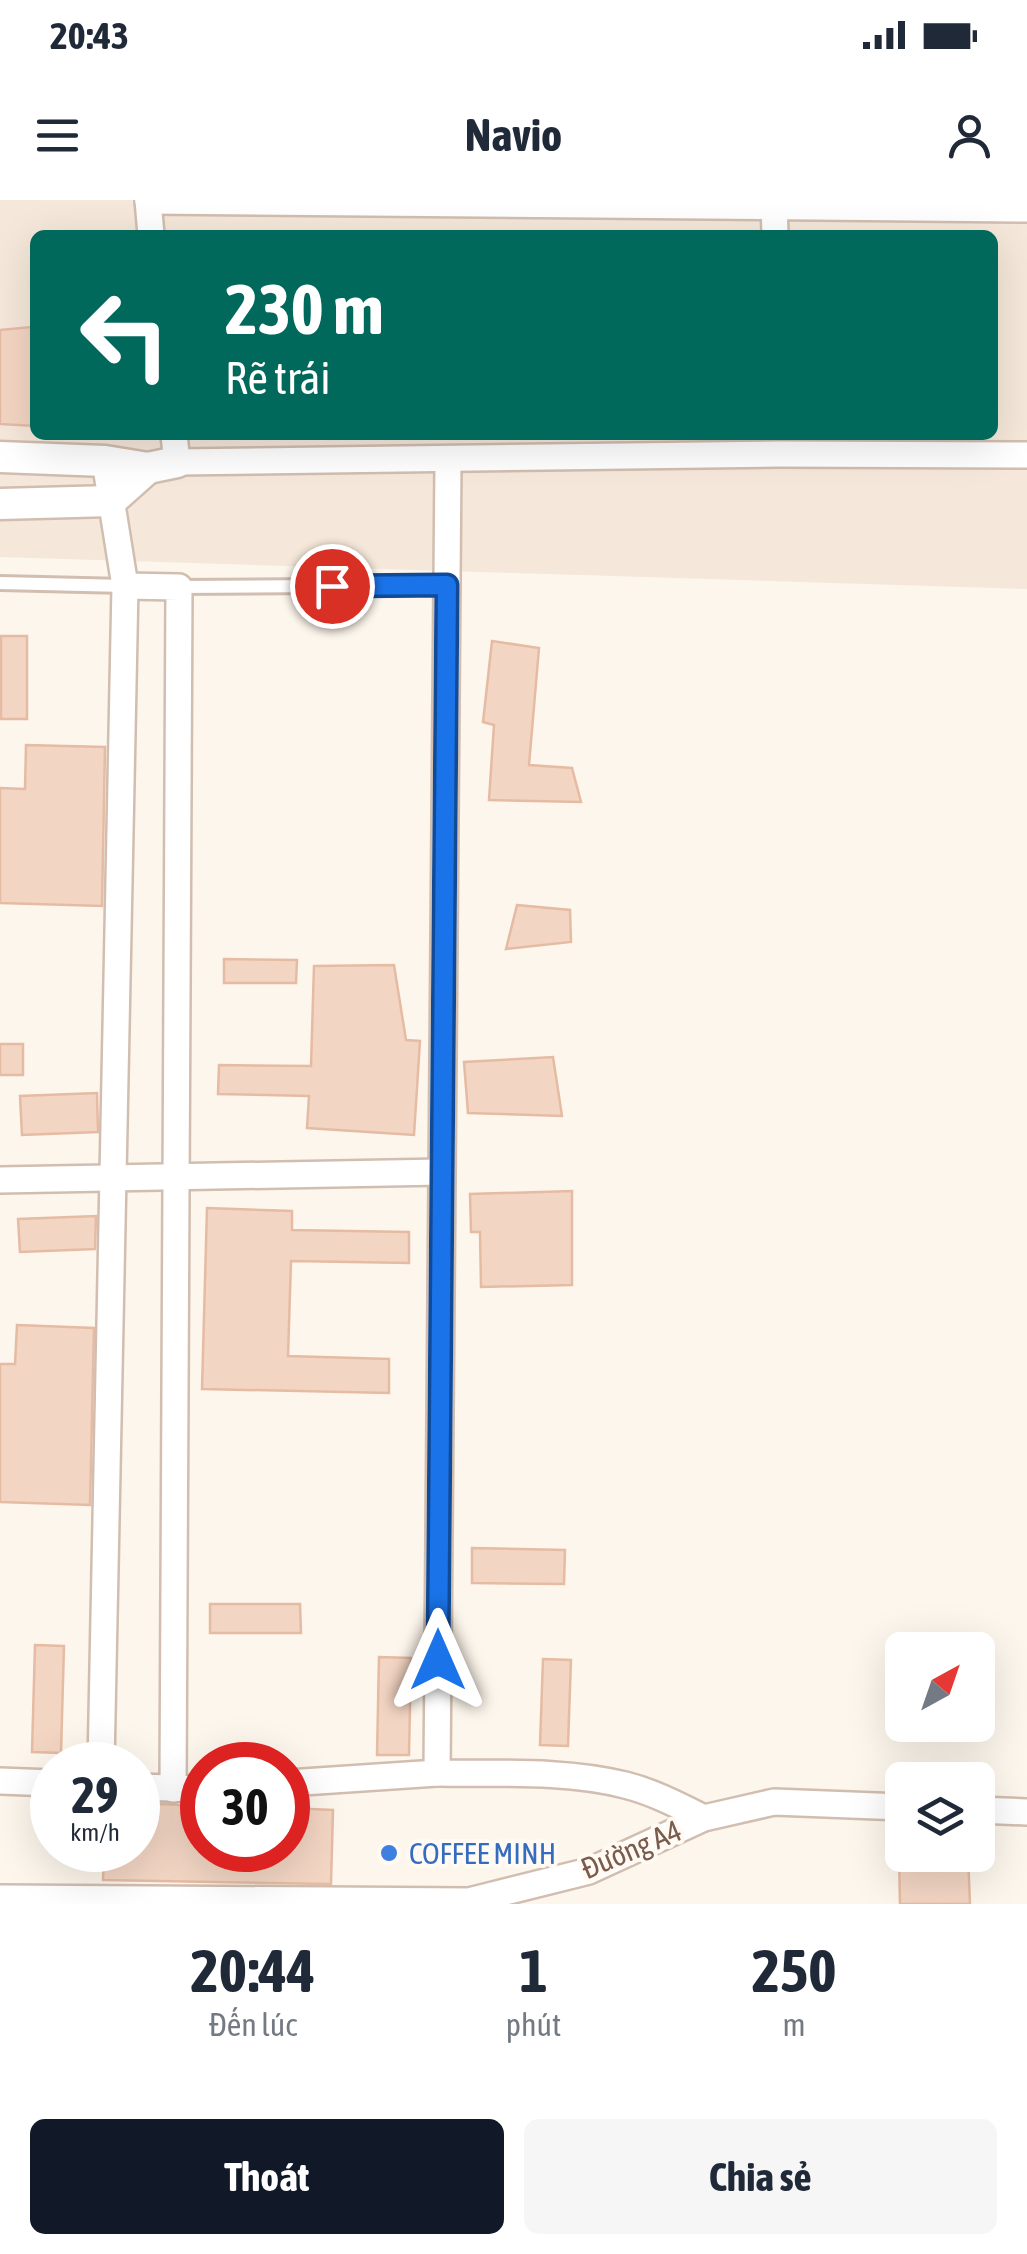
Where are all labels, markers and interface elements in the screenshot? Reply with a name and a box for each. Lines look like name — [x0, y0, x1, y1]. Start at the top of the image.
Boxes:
text: 20:43 — [50, 14, 129, 57]
icon: menu — [30, 108, 85, 163]
icon: person — [942, 108, 997, 163]
text: Navio — [465, 109, 562, 161]
text: 230 m — [225, 269, 384, 349]
icon: left — [60, 270, 190, 400]
text: Rẽ trái — [225, 352, 331, 404]
pin — [290, 544, 375, 629]
icon: arrive — [305, 559, 360, 614]
position arrow — [386, 1608, 490, 1712]
north arrow — [885, 1632, 995, 1742]
map controls — [885, 1632, 995, 1872]
speed limit sign: 30 — [180, 1742, 310, 1872]
button: layers — [885, 1762, 995, 1872]
text: 29 — [71, 1766, 118, 1824]
street label: Đường A4 — [576, 1813, 686, 1885]
text: km/h — [70, 1818, 120, 1846]
place label: COFFEE MINH — [409, 1836, 556, 1870]
marker: COFFEE MINH — [378, 1842, 400, 1864]
text: 20:44 — [191, 1936, 315, 2005]
text: 1 — [519, 1936, 548, 2005]
text: 250 — [752, 1936, 836, 2005]
text: Đến lúc — [209, 2006, 297, 2043]
text: phút — [506, 2006, 561, 2043]
text: m — [783, 2006, 806, 2043]
button: Thoát — [30, 2119, 504, 2234]
button: Chia sẻ — [524, 2119, 997, 2234]

